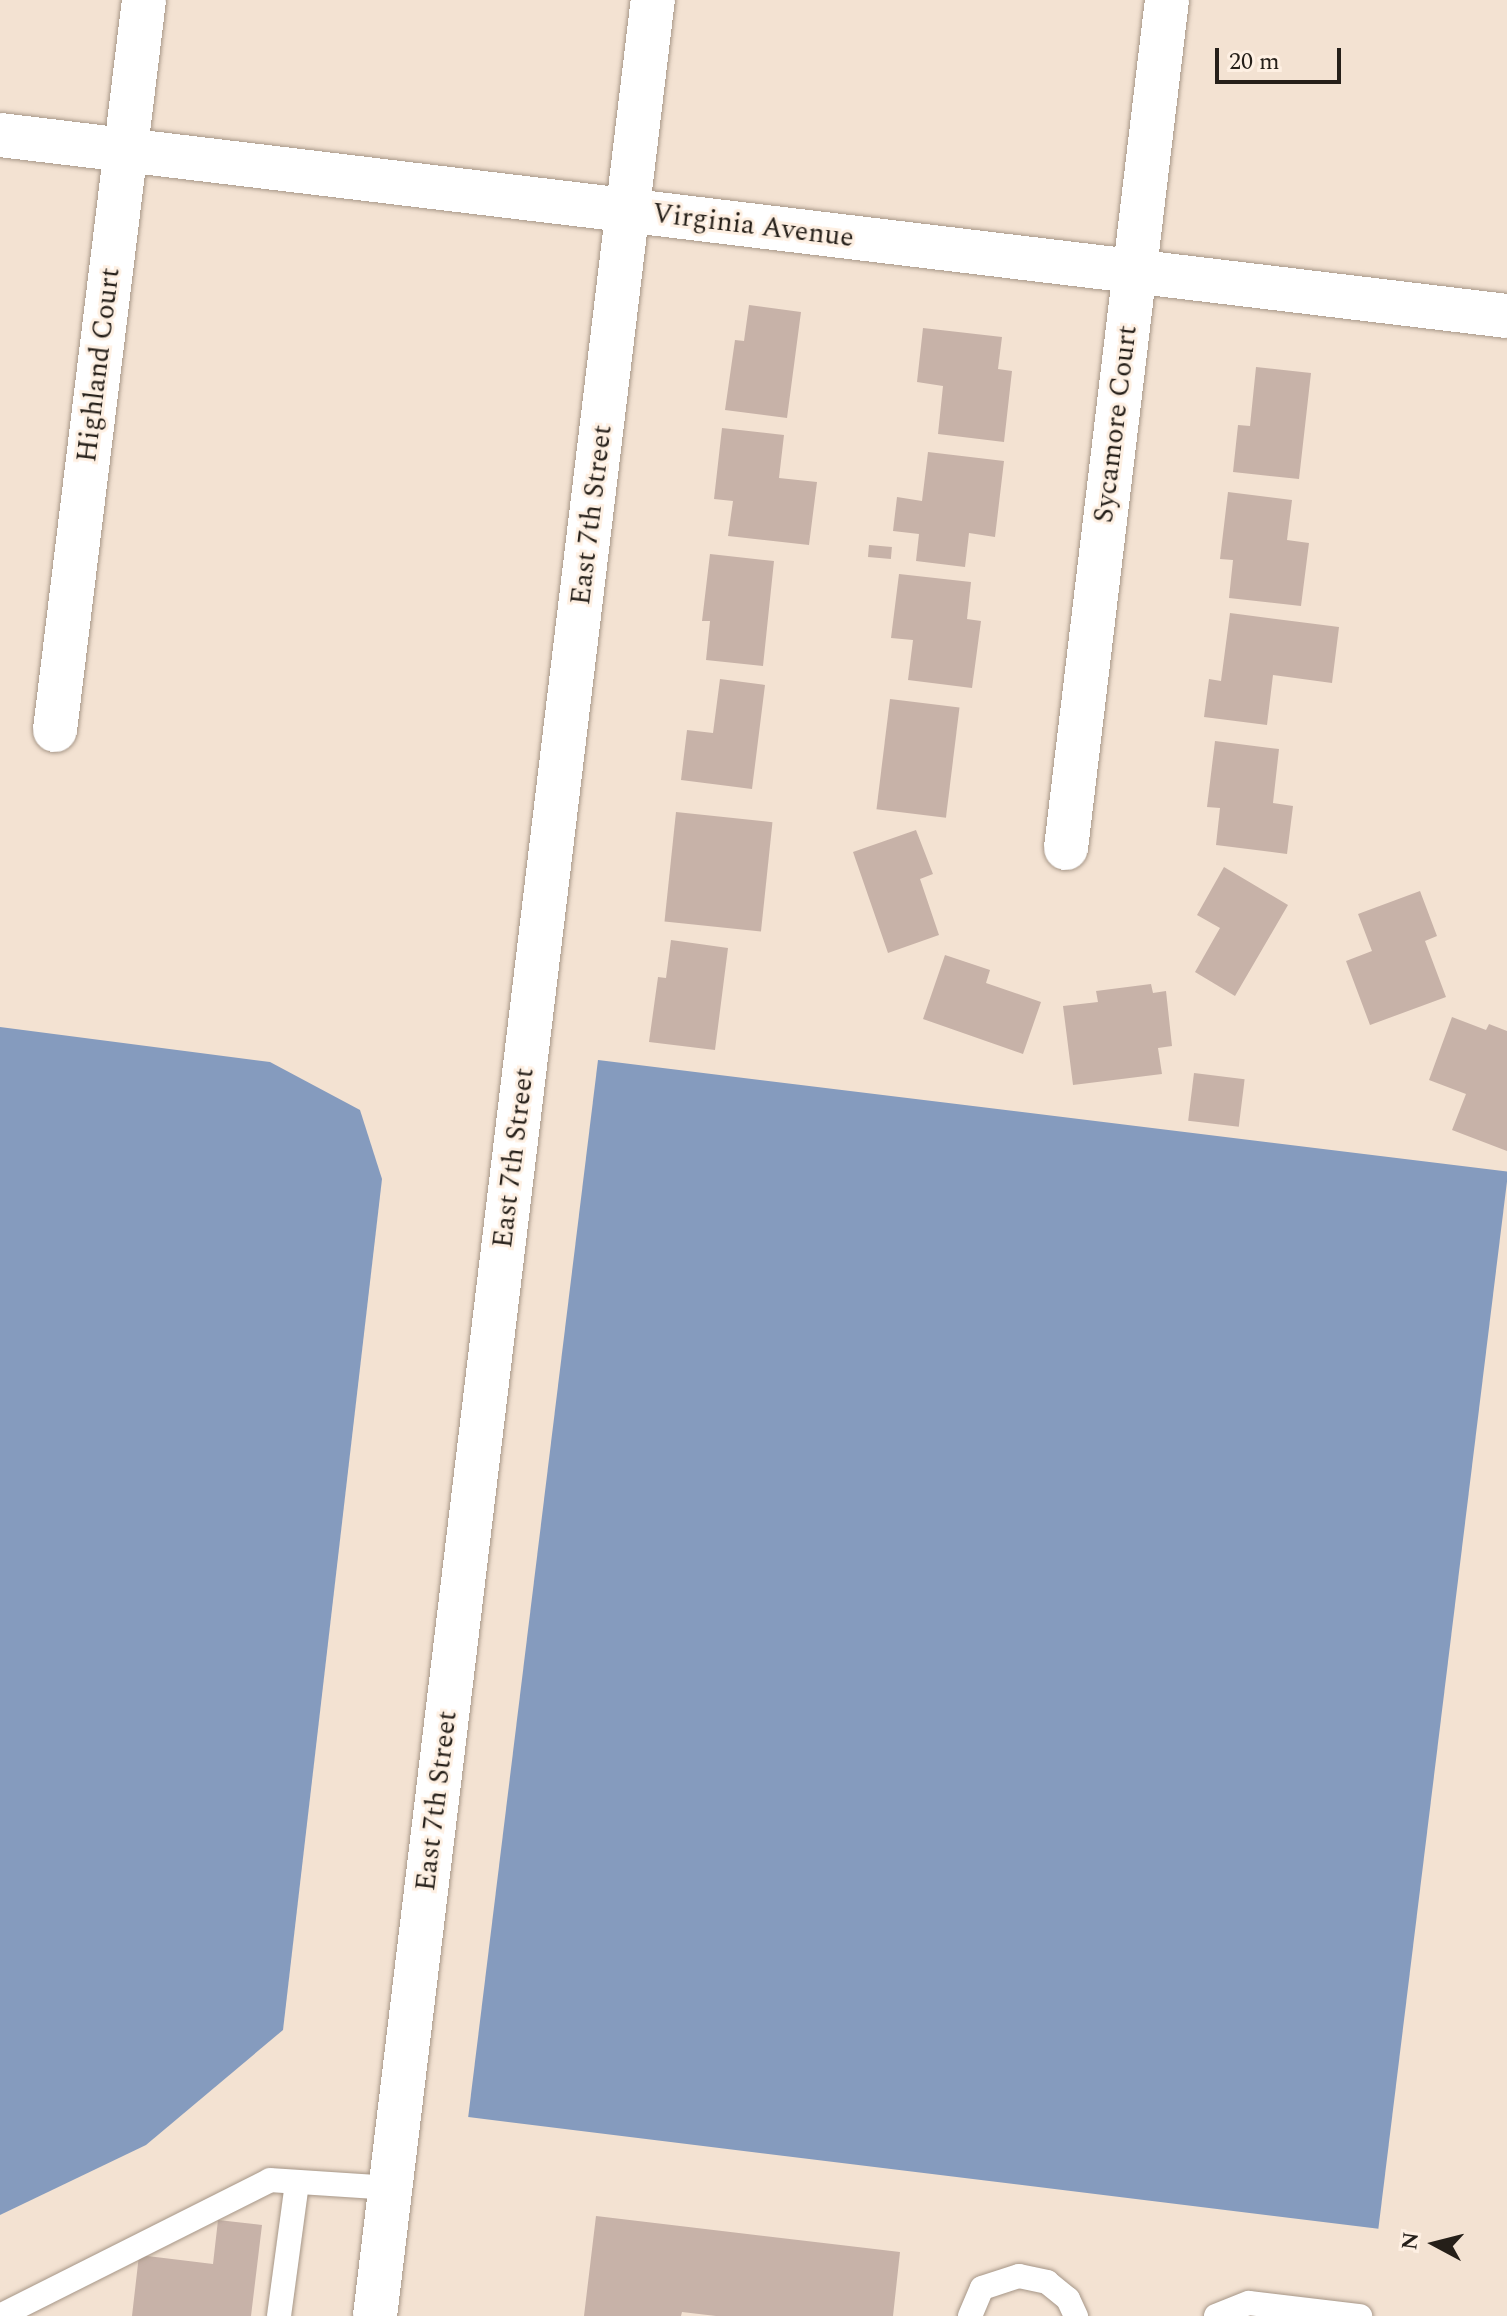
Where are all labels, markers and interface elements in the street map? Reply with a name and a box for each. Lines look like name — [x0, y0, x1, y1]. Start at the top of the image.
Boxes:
scale bar — [1219, 32, 1345, 82]
text: 20 m — [1229, 44, 1280, 80]
street label: Virginia Avenue — [650, 197, 856, 255]
street label: Highland Court — [70, 266, 128, 464]
street label: Sycamore Court — [1087, 323, 1145, 525]
street label: East 7th Street — [564, 423, 620, 607]
street label: East 7th Street — [486, 1066, 542, 1250]
street label: East 7th Street — [409, 1709, 465, 1893]
north arrow — [1395, 2204, 1475, 2284]
text: N — [1393, 2230, 1428, 2252]

